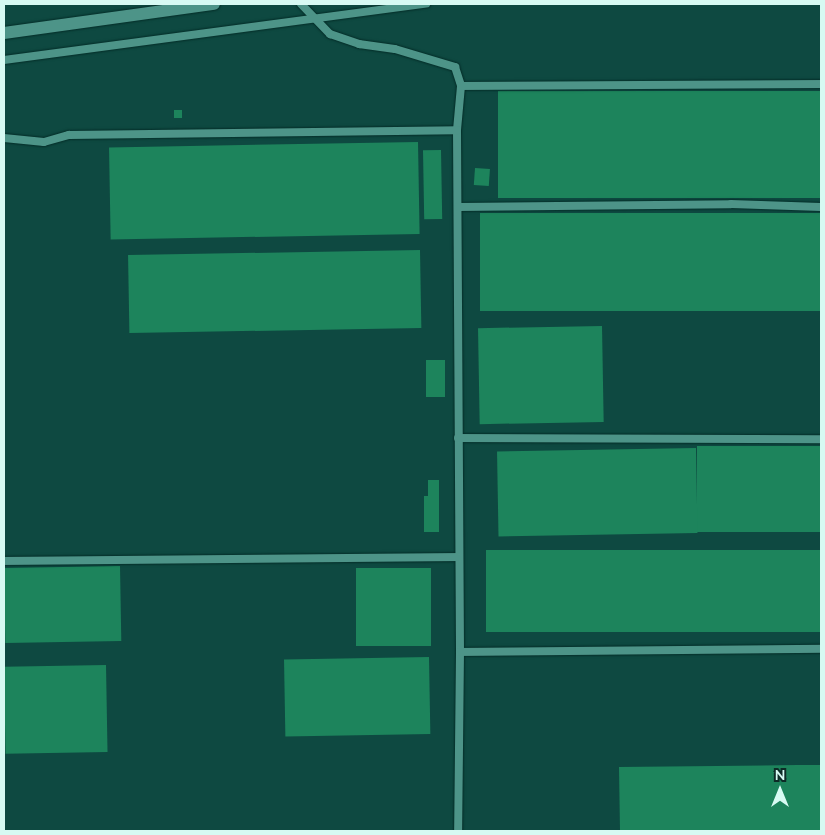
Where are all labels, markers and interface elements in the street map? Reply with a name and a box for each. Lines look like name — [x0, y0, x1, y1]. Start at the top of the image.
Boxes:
north arrow — [755, 765, 805, 815]
text: N — [775, 766, 785, 784]

